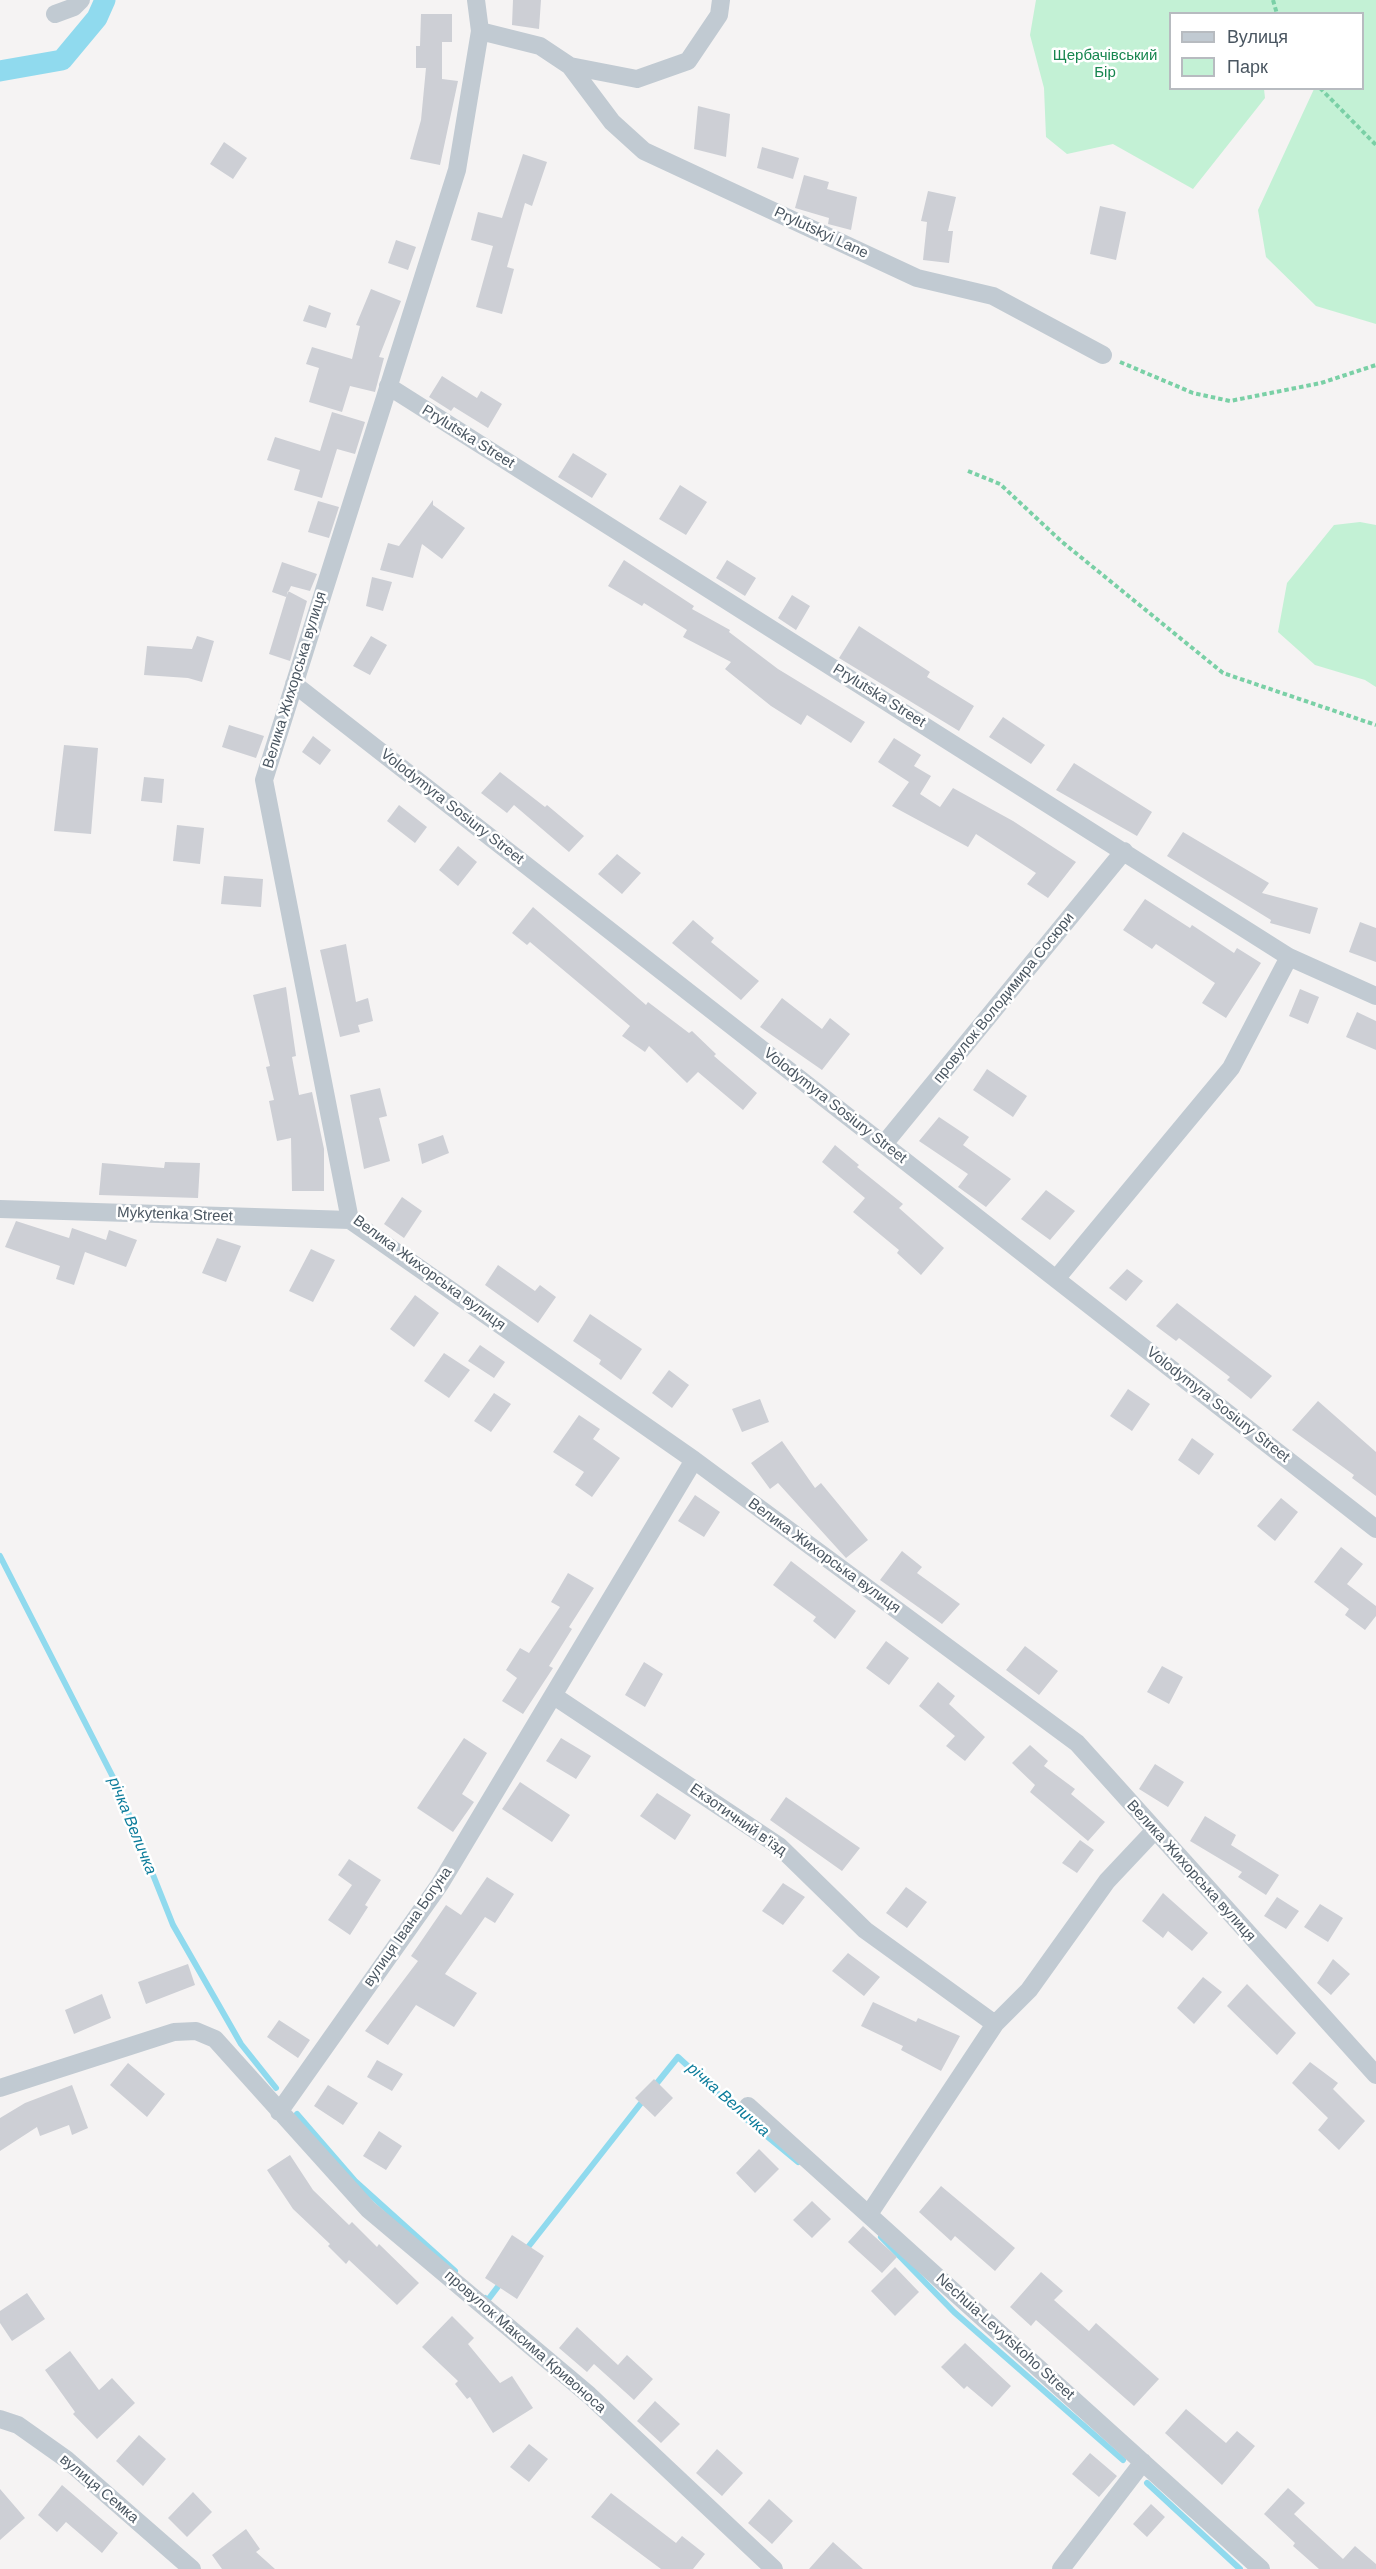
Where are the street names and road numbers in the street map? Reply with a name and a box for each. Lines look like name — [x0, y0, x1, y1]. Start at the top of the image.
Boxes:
street label: Prylutskyi Lane — [771, 203, 871, 263]
street label: Prylutska Street — [418, 401, 518, 473]
street label: Велика Жихорська вулиця — [259, 589, 331, 771]
street label: Prylutska Street — [829, 660, 929, 732]
street label: Volodymyra Sosiury Street — [377, 746, 527, 868]
street label: провулок Володимира Сосюри — [930, 909, 1078, 1087]
street label: Volodymyra Sosiury Street — [760, 1045, 910, 1167]
street label: Mykytenka Street — [117, 1204, 233, 1226]
street label: Велика Жихорська вулиця — [349, 1212, 509, 1334]
street label: Volodymyra Sosiury Street — [1143, 1344, 1293, 1466]
street label: Велика Жихорська вулиця — [744, 1495, 904, 1617]
street label: Екзотичний в'їзд — [686, 1780, 790, 1860]
street label: Велика Жихорська вулиця — [1123, 1797, 1259, 1945]
street label: вулиця Івана Богуна — [360, 1864, 456, 1990]
street label: провулок Максима Кривоноса — [441, 2267, 609, 2417]
street label: Nechuia-Levytskoho Street — [932, 2270, 1078, 2404]
street label: вулиця Семка — [56, 2451, 142, 2527]

